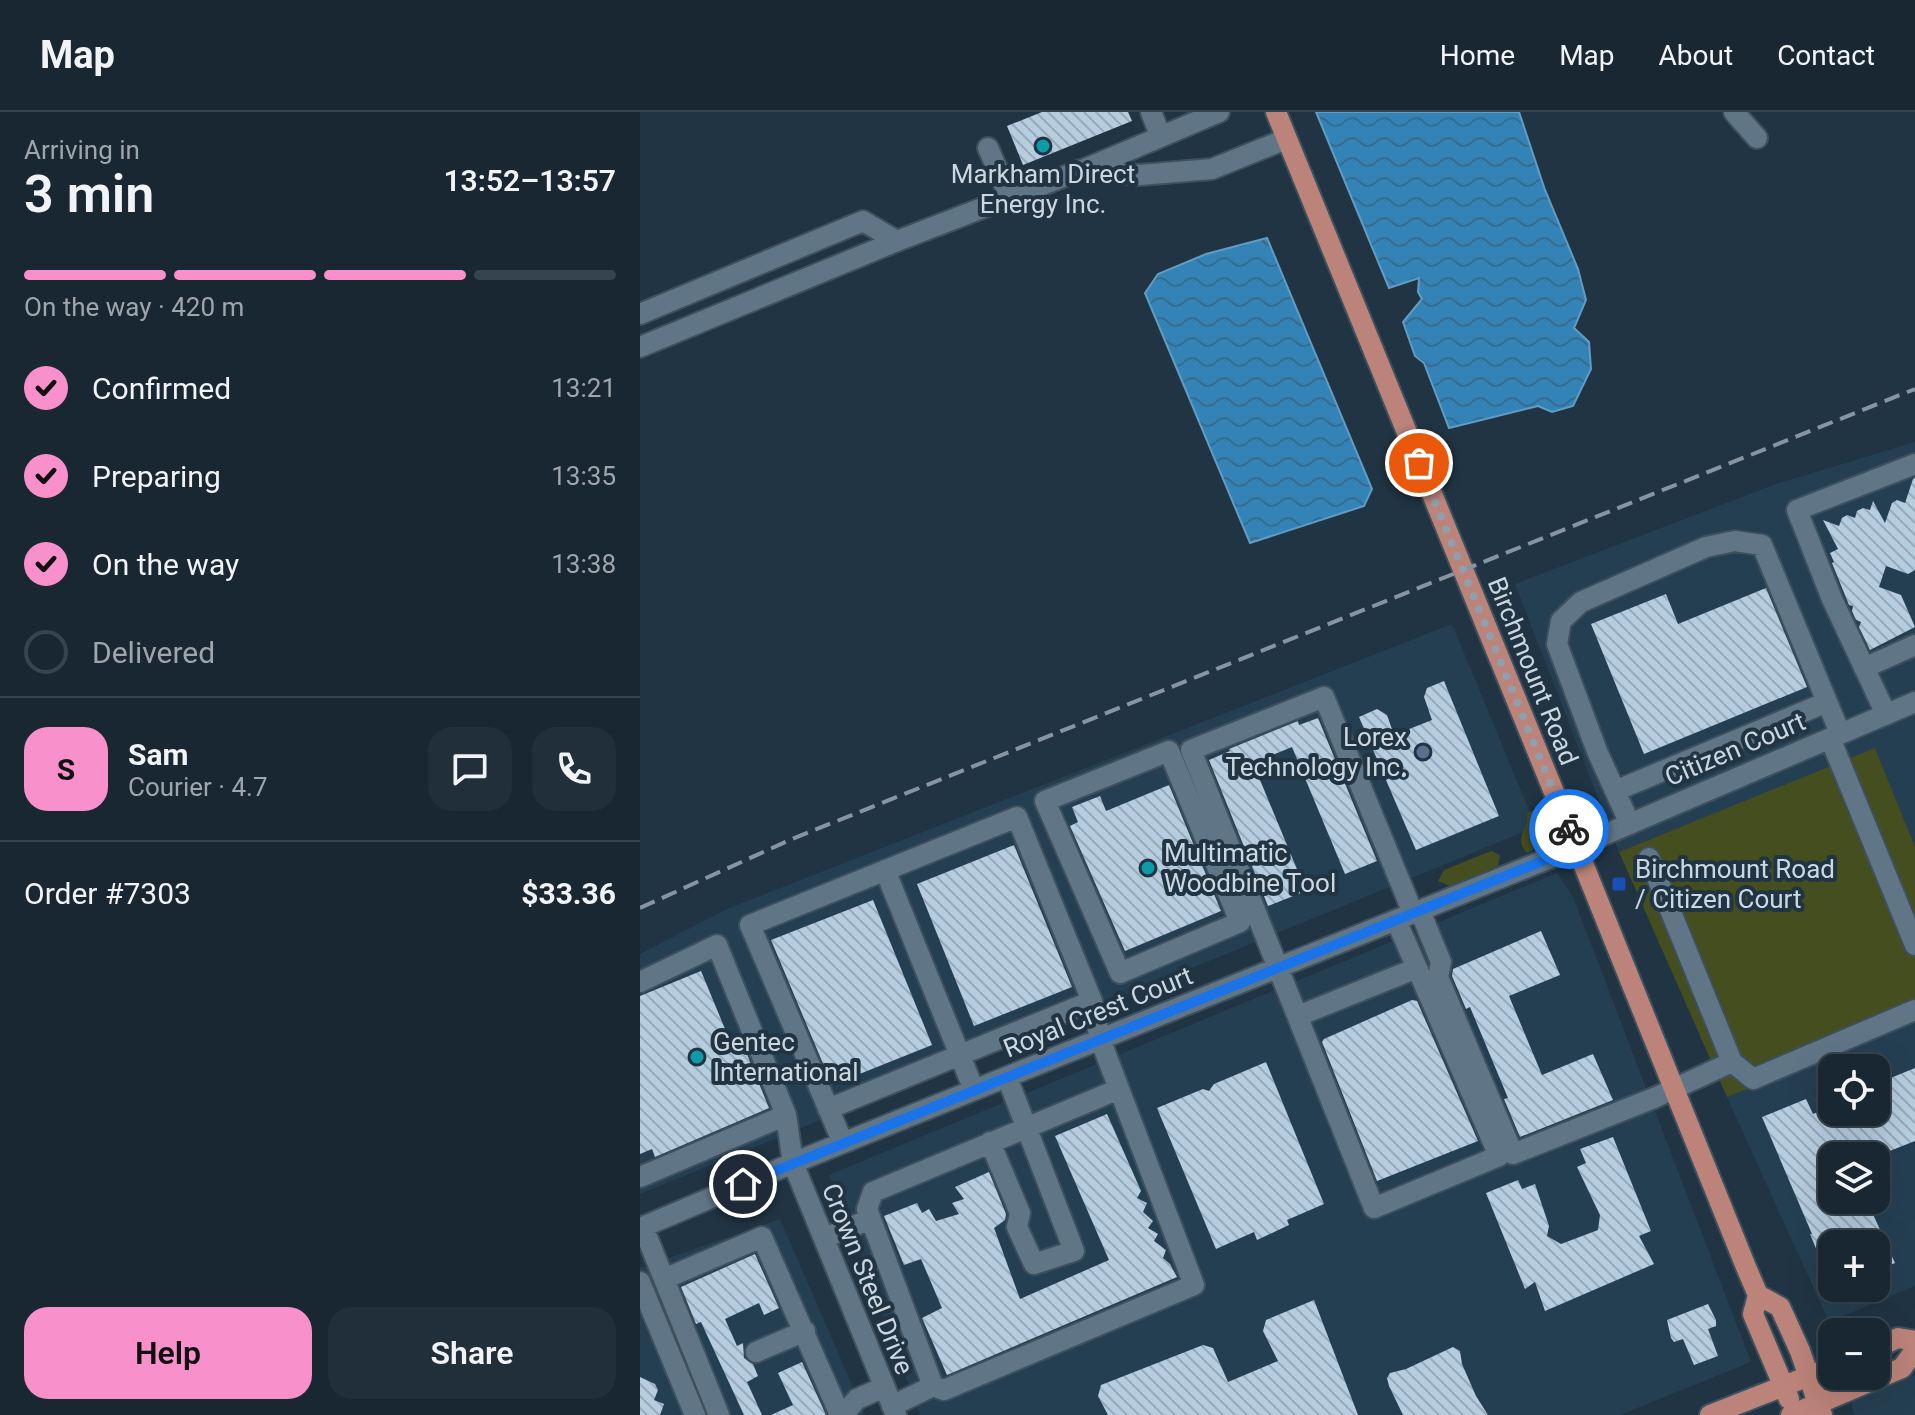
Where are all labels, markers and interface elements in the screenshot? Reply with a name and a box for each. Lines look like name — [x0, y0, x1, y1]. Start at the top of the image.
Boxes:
text: Map — [40, 33, 115, 77]
text: Home — [1440, 39, 1515, 72]
text: Map — [1559, 39, 1615, 72]
text: About — [1659, 39, 1733, 72]
text: Contact — [1777, 39, 1875, 72]
text: Arriving in — [24, 135, 140, 165]
marker: Markham Direct Energy Inc. — [1034, 137, 1052, 155]
place label: Markham Direct Energy Inc. — [951, 159, 1135, 219]
text: 13:52–13:57 — [443, 163, 616, 198]
text: 3 min — [24, 164, 154, 225]
text: On the way · 420 m — [24, 292, 244, 322]
icon: check — [24, 366, 68, 410]
text: Confirmed — [92, 371, 231, 406]
text: 13:21 — [551, 373, 616, 403]
pin — [1385, 429, 1453, 497]
icon: bag — [1397, 441, 1441, 485]
icon: check — [24, 454, 68, 498]
text: Preparing — [92, 459, 221, 494]
text: 13:35 — [551, 461, 616, 491]
icon: check — [24, 542, 68, 586]
text: On the way — [92, 547, 239, 582]
text: 13:38 — [551, 549, 616, 579]
street label: Birchmount Road — [1482, 573, 1584, 769]
text: Delivered — [92, 635, 215, 670]
street label: Citizen Court — [1660, 706, 1810, 792]
place label: Lorex Technology Inc. — [1225, 722, 1407, 782]
button: chat — [428, 727, 512, 811]
button: phone — [532, 727, 616, 811]
text: Sam — [128, 737, 189, 772]
marker: Lorex Technology Inc. — [1414, 743, 1432, 761]
text: S — [57, 752, 75, 787]
text: Courier · 4.7 — [128, 772, 268, 802]
courier — [1529, 789, 1609, 869]
icon: bike — [1547, 807, 1591, 851]
place label: Multimatic Woodbine Tool — [1164, 838, 1336, 898]
place label: Birchmount Road / Citizen Court — [1635, 854, 1835, 914]
marker: Multimatic Woodbine Tool — [1139, 859, 1157, 877]
marker: Birchmount Road / Citizen Court — [1610, 875, 1628, 893]
text: Order #7303 — [24, 876, 191, 911]
text: $33.36 — [521, 876, 616, 911]
street label: Royal Crest Court — [999, 960, 1197, 1064]
place label: Gentec International — [713, 1027, 859, 1087]
marker: Gentec International — [688, 1048, 706, 1066]
map controls — [1818, 1054, 1890, 1390]
button: locate — [1818, 1054, 1890, 1126]
button: layers — [1818, 1142, 1890, 1214]
pin — [709, 1150, 777, 1218]
icon: home — [721, 1162, 765, 1206]
street label: Crown Steel Drive — [816, 1179, 920, 1379]
button: + — [1818, 1230, 1890, 1302]
button: Help — [24, 1307, 312, 1399]
button: Share — [328, 1307, 616, 1399]
button: − — [1818, 1318, 1890, 1390]

